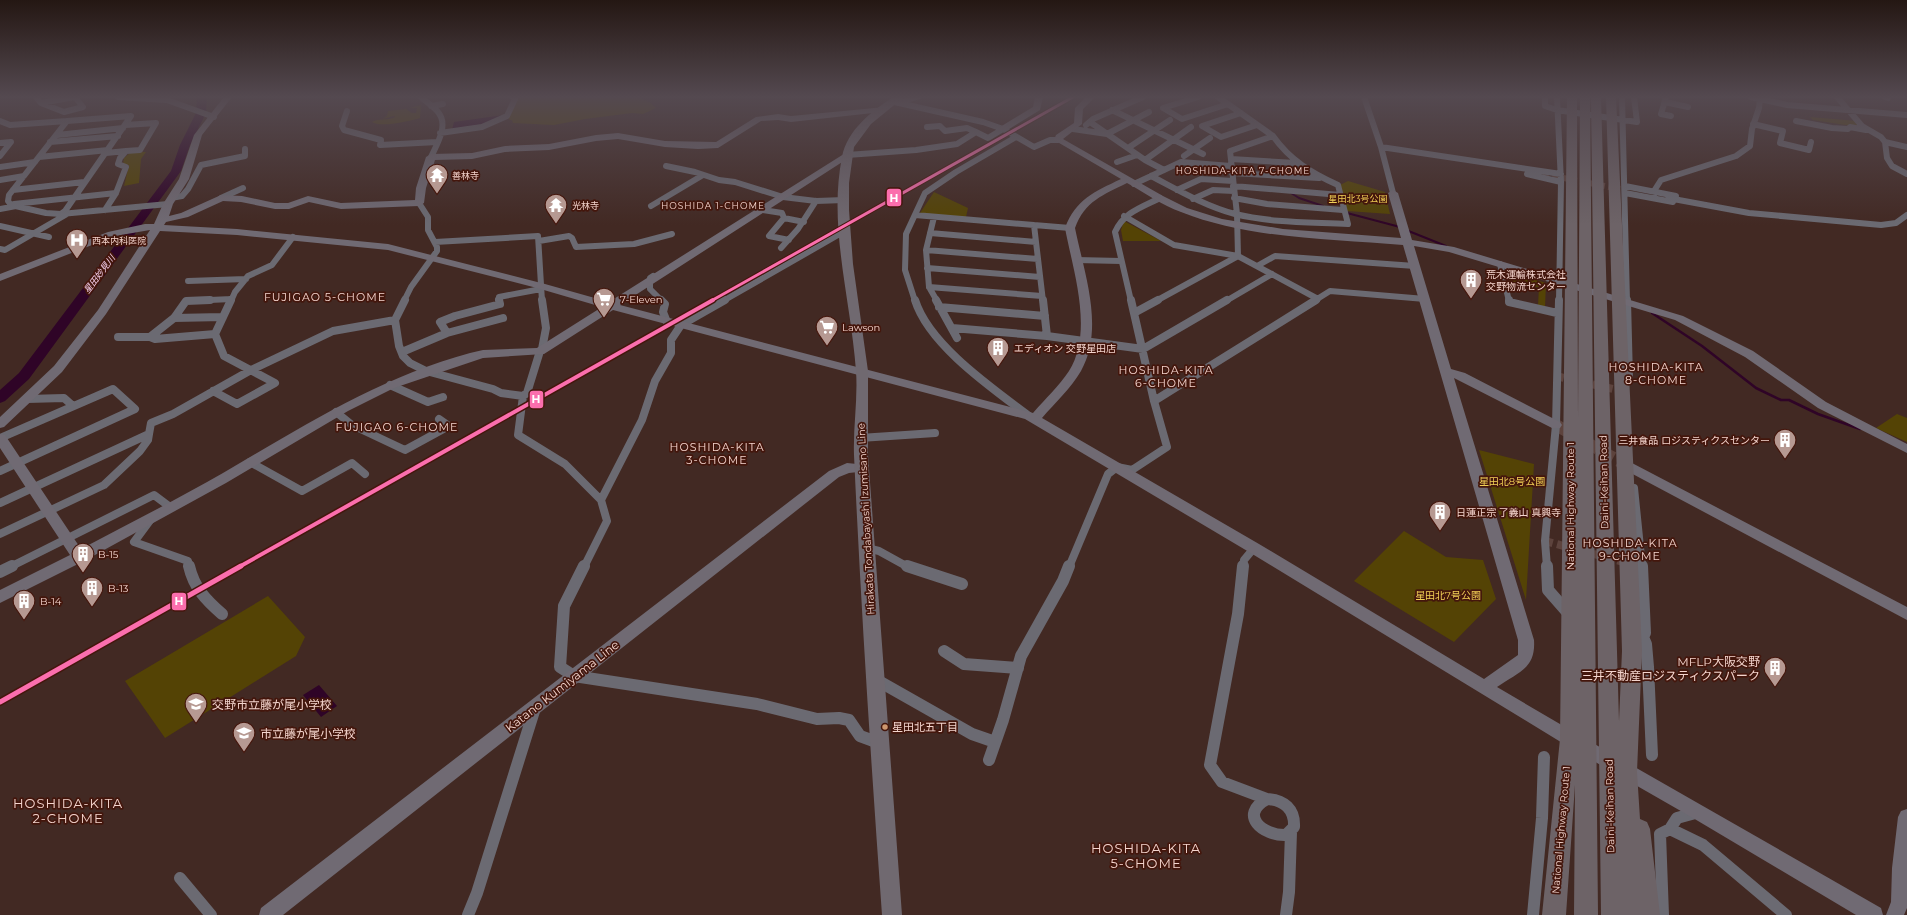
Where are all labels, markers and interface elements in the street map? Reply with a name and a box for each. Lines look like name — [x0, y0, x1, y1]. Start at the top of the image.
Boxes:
temple icon: 善林寺 — [424, 162, 450, 195]
district label: HOSHIDA-KITA 7-CHOME — [1176, 165, 1310, 176]
place label: 善林寺 — [452, 170, 479, 181]
line badge: H — [886, 188, 902, 207]
text: H — [890, 191, 898, 205]
temple icon: 光林寺 — [543, 192, 569, 225]
park label: 星田北3号公園 — [1328, 193, 1388, 204]
place label: 光林寺 — [572, 200, 599, 211]
district label: HOSHIDA 1-CHOME — [661, 200, 765, 211]
hospital icon: 西本内科医院 — [64, 227, 90, 260]
place label: 西本内科医院 — [92, 235, 146, 246]
water label: 星田妙見川 — [81, 252, 118, 295]
building icon: 荒木運輸株式会社 交野物流センター — [1458, 267, 1484, 300]
place label: 荒木運輸株式会社 交野物流センター — [1486, 268, 1566, 293]
supermarket icon: 7-Eleven — [591, 286, 617, 319]
district label: FUJIGAO 5-CHOME — [264, 290, 386, 304]
place label: 7-Eleven — [620, 293, 663, 306]
supermarket icon: Lawson — [814, 314, 840, 347]
place label: Lawson — [842, 321, 880, 334]
building icon: エディオン 交野星田店 — [985, 335, 1011, 368]
place label: エディオン 交野星田店 — [1014, 342, 1116, 355]
district label: HOSHIDA-KITA 8-CHOME — [1608, 360, 1704, 387]
district label: HOSHIDA-KITA 6-CHOME — [1118, 363, 1214, 390]
line badge: H — [529, 390, 544, 409]
text: H — [532, 392, 540, 406]
district label: FUJIGAO 6-CHOME — [336, 420, 458, 434]
street label: Hirakata Tondabayashi Izumisano Line — [854, 423, 878, 615]
building icon: 三井食品 ロジスティクスセンター — [1772, 427, 1798, 460]
place label: 三井食品 ロジスティクスセンター — [1618, 434, 1770, 447]
street label: Daini-Keihan Road — [1597, 435, 1611, 529]
district label: HOSHIDA-KITA 3-CHOME — [669, 440, 765, 467]
street label: National Highway Route 1 — [1564, 442, 1577, 570]
park label: 星田北8号公園 — [1479, 475, 1545, 488]
building icon: 日蓮正宗 了義山 真興寺 — [1427, 499, 1453, 532]
place label: 日蓮正宗 了義山 真興寺 — [1456, 506, 1561, 519]
district label: HOSHIDA-KITA 9-CHOME — [1582, 536, 1678, 563]
building icon: B-15 — [70, 541, 96, 574]
place label: B-15 — [98, 548, 119, 561]
building icon: B-13 — [79, 575, 105, 608]
place label: B-13 — [108, 582, 129, 595]
building icon: B-14 — [11, 588, 37, 621]
park label: 星田北7号公園 — [1415, 589, 1481, 602]
line badge: H — [171, 592, 187, 611]
text: H — [175, 594, 183, 608]
place label: B-14 — [40, 595, 62, 608]
street label: Katano Kumiyama Line — [502, 637, 622, 735]
place label: MFLP大阪交野 三井不動産ロジスティクスパーク — [1581, 654, 1760, 683]
building icon: MFLP大阪交野 三井不動産ロジスティクスパーク — [1762, 655, 1788, 688]
school or university icon: 交野市立藤が尾小学校 — [183, 691, 209, 724]
place label: 交野市立藤が尾小学校 — [212, 697, 332, 712]
school or university icon: 市立藤が尾小学校 — [231, 720, 257, 753]
place label: 星田北五丁目 — [892, 720, 958, 734]
marker: 星田北五丁目 — [880, 722, 890, 732]
place label: 市立藤が尾小学校 — [260, 726, 356, 741]
street label: Daini-Keihan Road — [1603, 759, 1617, 853]
street label: National Highway Route 1 — [1549, 766, 1573, 894]
district label: HOSHIDA-KITA 2-CHOME — [13, 795, 123, 826]
district label: HOSHIDA-KITA 5-CHOME — [1091, 840, 1201, 871]

